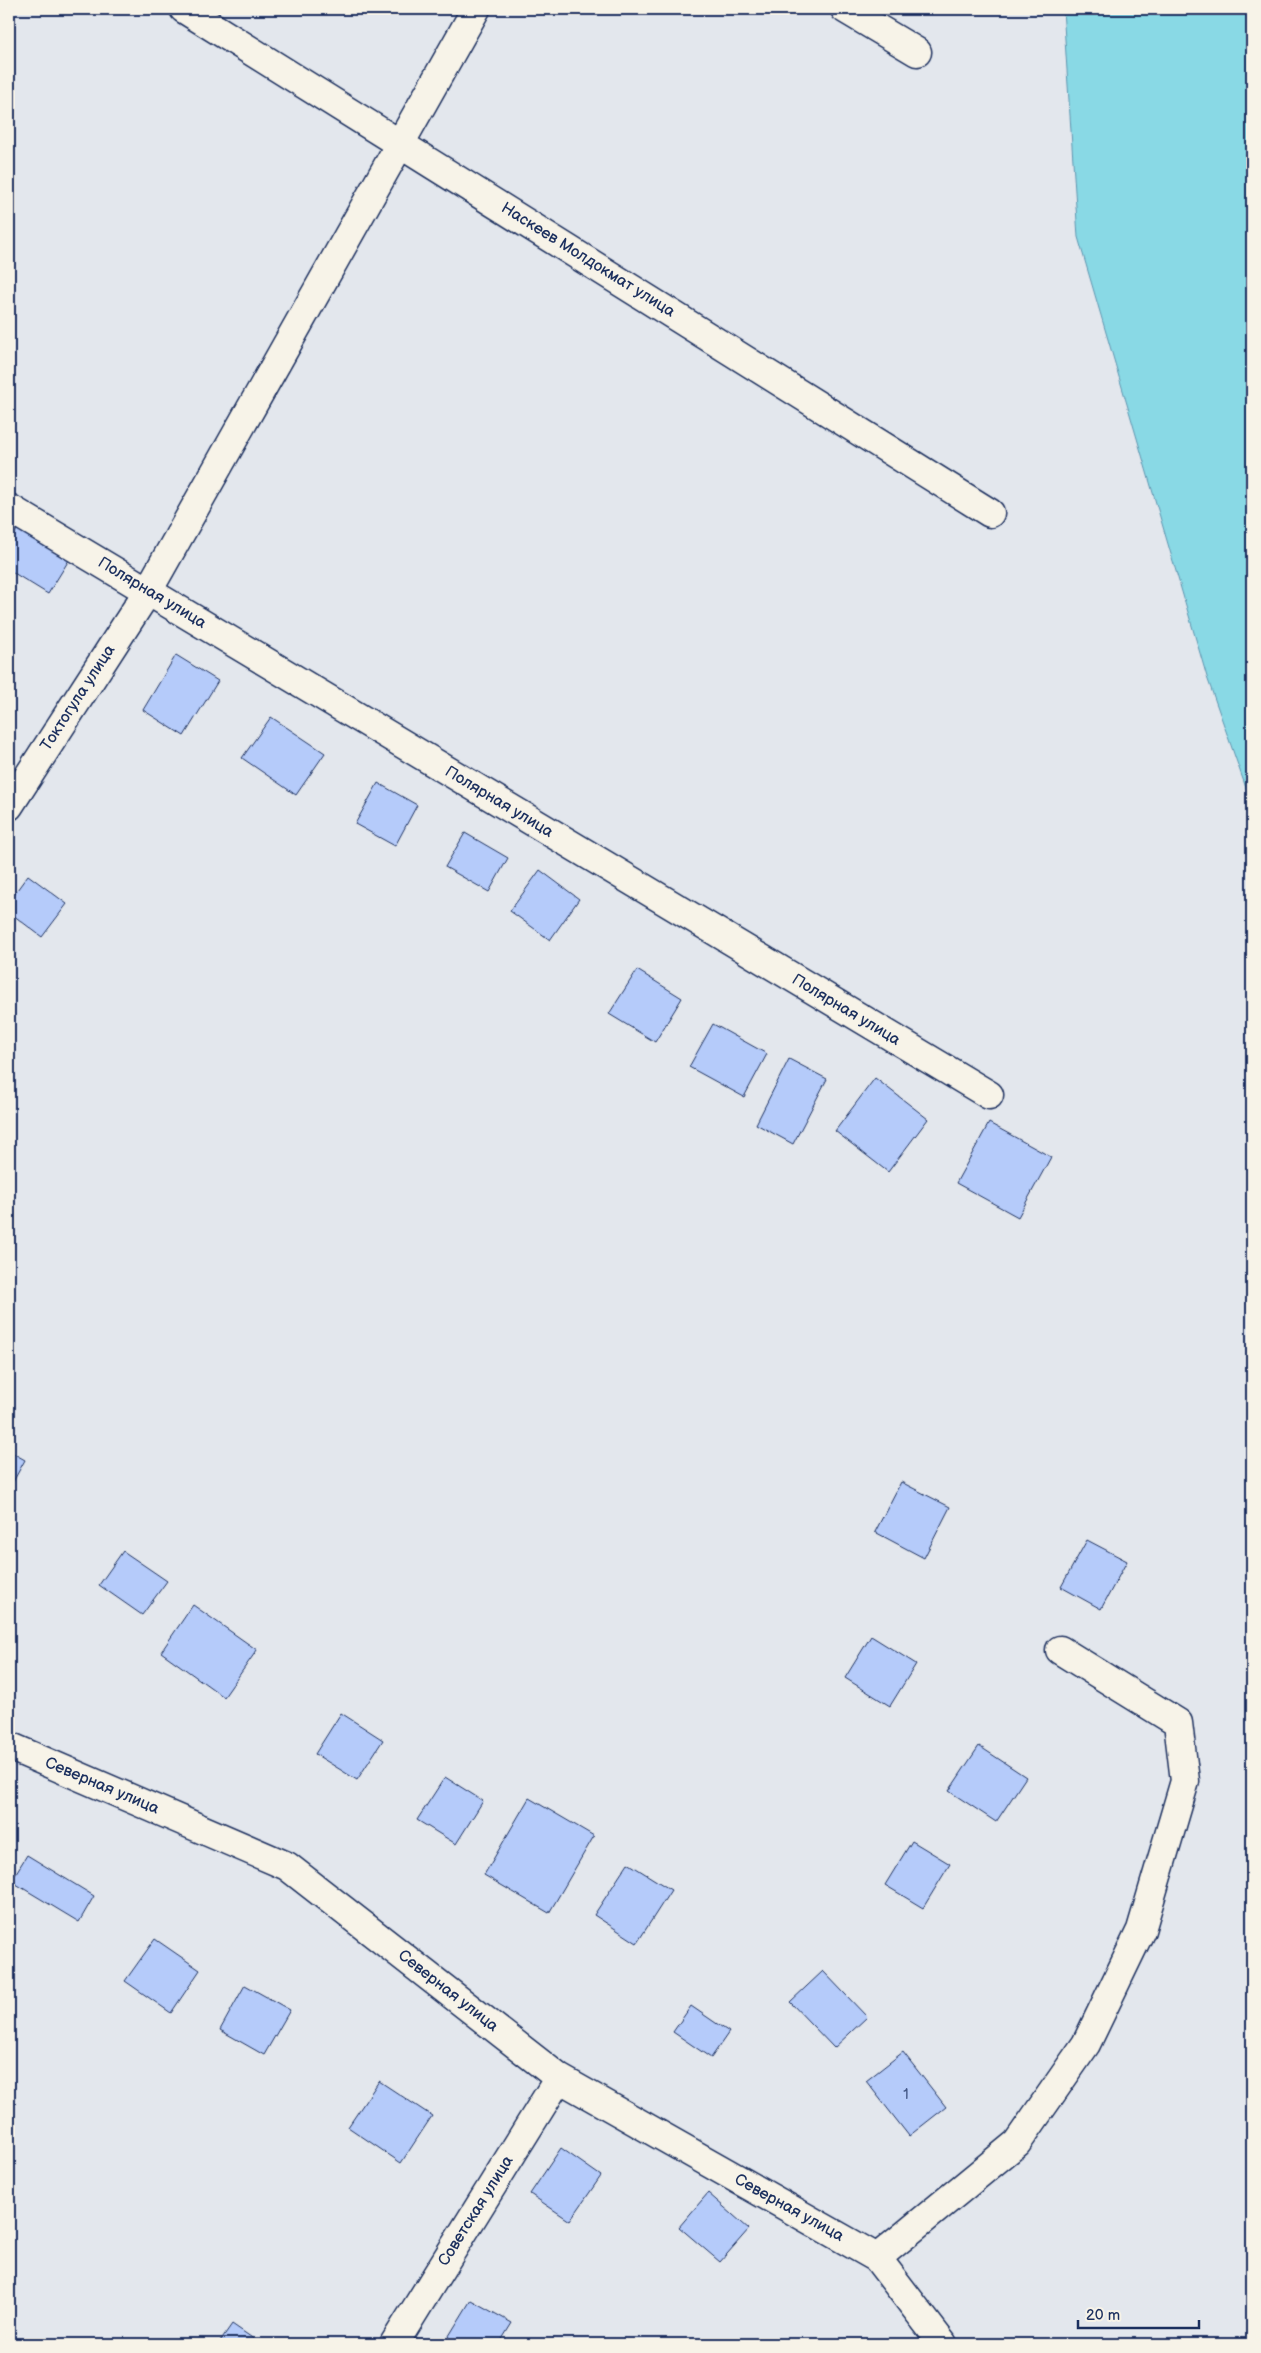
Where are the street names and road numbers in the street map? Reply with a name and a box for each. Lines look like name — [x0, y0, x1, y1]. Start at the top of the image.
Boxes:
street label: Наскеев Молдокмат улица — [498, 199, 679, 322]
street label: Полярная улица — [94, 553, 210, 633]
street label: Токтогула улица — [37, 641, 120, 755]
street label: Полярная улица — [441, 762, 557, 842]
street label: Полярная улица — [788, 970, 904, 1050]
street label: Северная улица — [42, 1753, 162, 1819]
street label: Северная улица — [394, 1946, 502, 2036]
street label: Советская улица — [434, 2152, 518, 2270]
street label: Северная улица — [731, 2170, 847, 2246]

